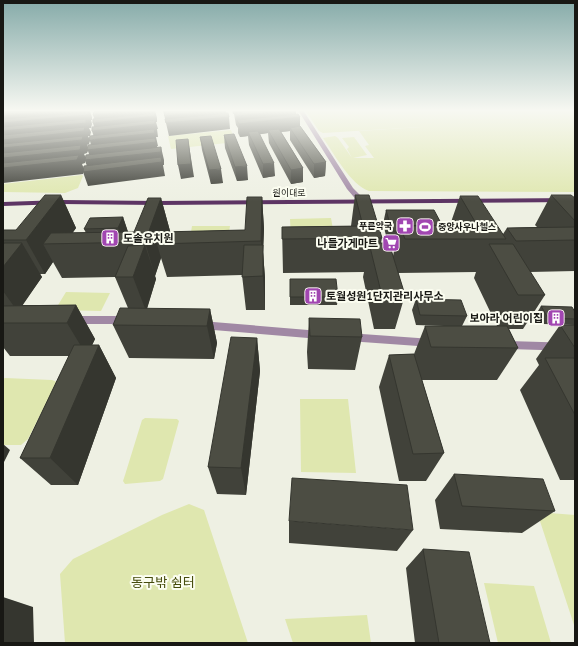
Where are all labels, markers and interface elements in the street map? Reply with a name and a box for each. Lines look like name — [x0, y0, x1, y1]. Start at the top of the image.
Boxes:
street label: 원이대로 — [272, 187, 306, 198]
pharmacy icon: 푸른약국 — [395, 216, 415, 236]
sports icon: 중앙사우나헬스 — [415, 217, 435, 237]
place label: 푸른약국 — [359, 220, 393, 231]
place label: 중앙사우나헬스 — [438, 221, 496, 232]
building icon: 도솔유치원 — [100, 228, 120, 248]
place label: 도솔유치원 — [123, 231, 174, 245]
supermarket icon: 나들가게마트 — [381, 233, 401, 253]
place label: 나들가게마트 — [317, 236, 378, 250]
building icon: 토월성원1단지관리사무소 — [303, 286, 323, 306]
place label: 토월성원1단지관리사무소 — [326, 289, 444, 303]
building icon: 보아라 어린이집 — [546, 308, 566, 328]
place label: 보아라 어린이집 — [469, 311, 543, 325]
park label: 동구밖 쉼터 — [131, 574, 195, 591]

